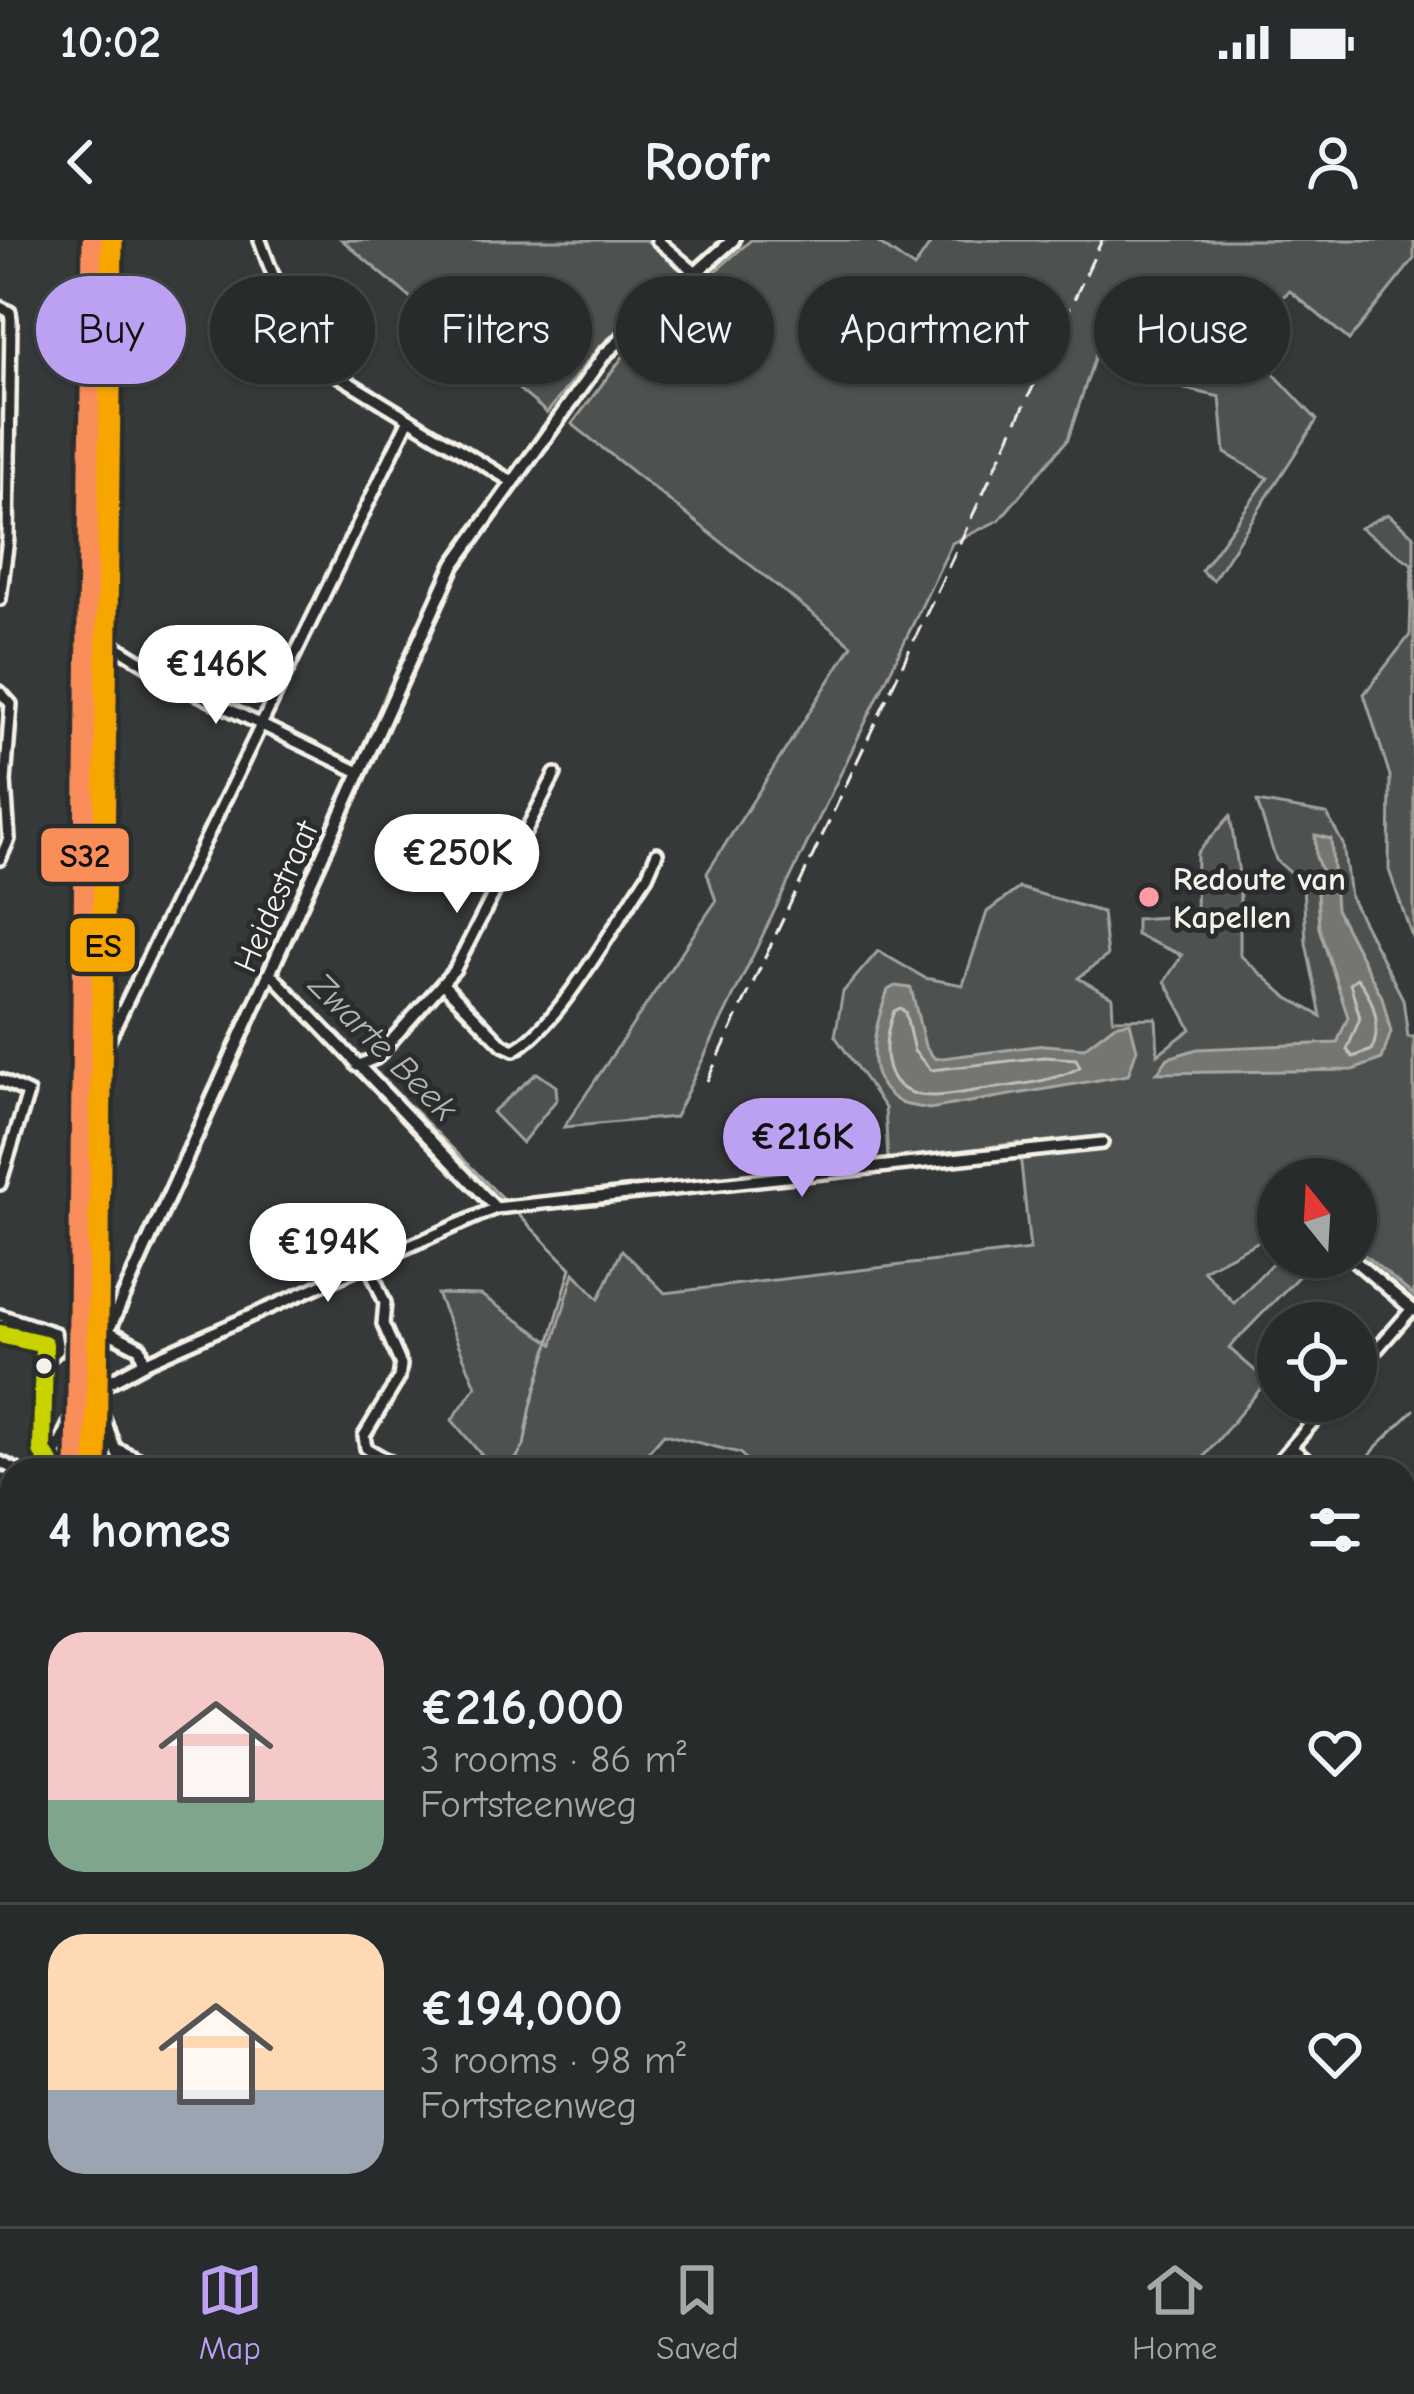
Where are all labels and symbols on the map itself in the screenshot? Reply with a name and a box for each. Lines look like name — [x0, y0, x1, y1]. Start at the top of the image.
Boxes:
pin: €146K — [132, 625, 300, 727]
street label: Heidestraat — [226, 814, 327, 978]
pin: €250K — [373, 814, 541, 916]
line badge: S32 — [39, 826, 131, 884]
text: S32 — [60, 837, 110, 875]
place label: Redoute van Kapellen — [1173, 860, 1346, 936]
marker: Redoute van Kapellen — [1136, 884, 1162, 910]
line badge: ES — [68, 916, 137, 974]
text: ES — [84, 927, 122, 965]
water label: Zwarte Beek — [300, 964, 466, 1130]
pin: €216K — [718, 1098, 886, 1200]
north arrow — [1257, 1158, 1377, 1278]
pin: €194K — [244, 1203, 412, 1305]
unlabelled marker — [33, 1355, 55, 1377]

